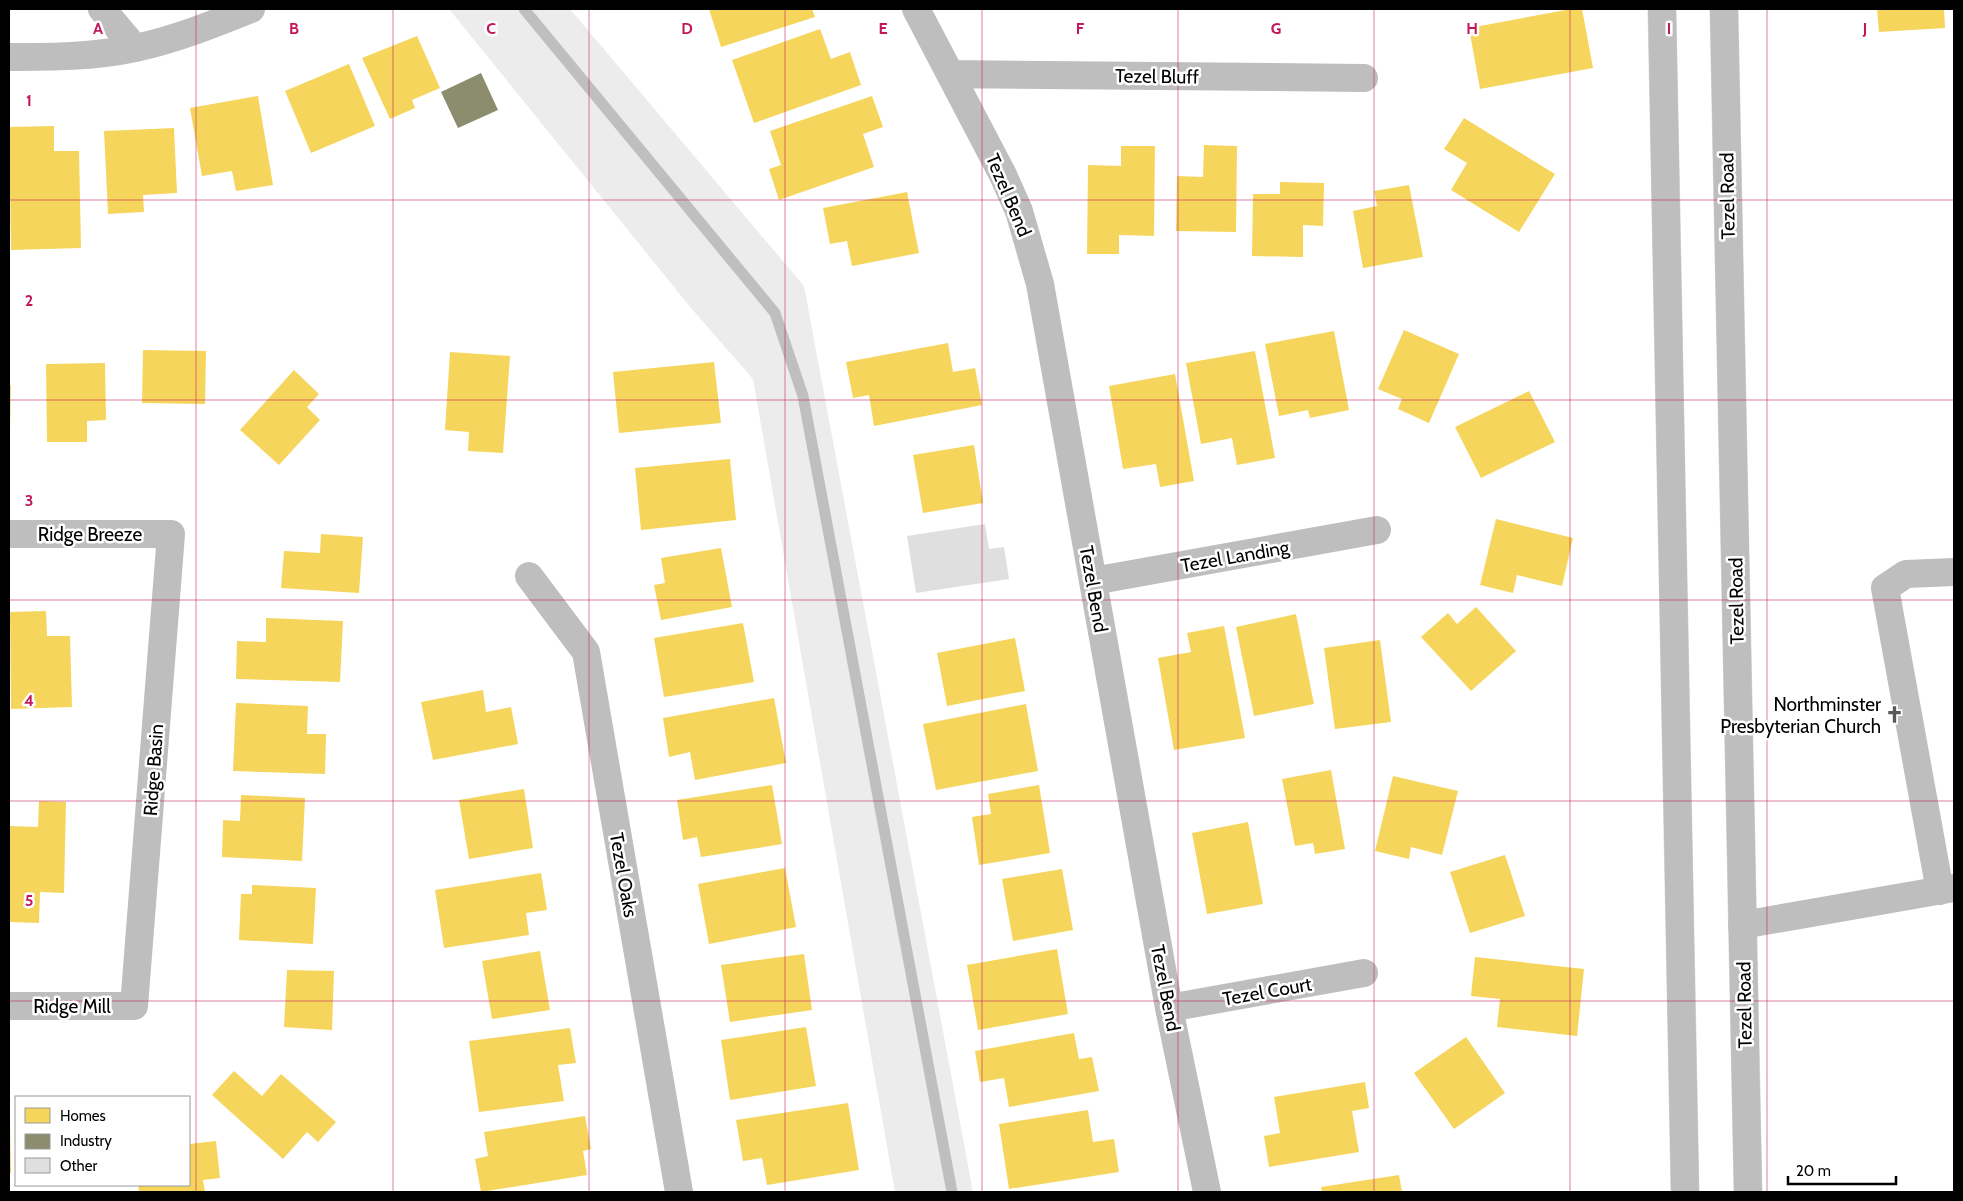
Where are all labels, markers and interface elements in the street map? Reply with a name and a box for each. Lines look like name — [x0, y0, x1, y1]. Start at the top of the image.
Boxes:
text: A — [93, 19, 103, 38]
text: B — [289, 19, 299, 38]
text: C — [486, 19, 496, 38]
text: D — [681, 19, 693, 38]
text: E — [878, 19, 888, 38]
text: F — [1076, 19, 1085, 38]
text: G — [1271, 19, 1281, 38]
text: H — [1466, 19, 1478, 38]
text: I — [1667, 19, 1671, 38]
text: J — [1862, 19, 1867, 38]
street label: Tezel Bluff — [1115, 64, 1200, 89]
text: 1 — [26, 91, 32, 110]
street label: Tezel Bend — [981, 150, 1036, 240]
street label: Tezel Road — [1715, 152, 1740, 240]
text: 2 — [25, 291, 33, 310]
text: 3 — [25, 491, 33, 510]
street label: Ridge Breeze — [38, 523, 142, 546]
street label: Tezel Landing — [1179, 536, 1292, 577]
street label: Tezel Bend — [1075, 544, 1112, 634]
street label: Tezel Road — [1724, 557, 1749, 645]
text: 4 — [24, 691, 34, 710]
place label: Northminster Presbyterian Church — [1720, 693, 1881, 738]
church icon: Northminster Presbyterian Church — [1885, 705, 1905, 725]
street label: Ridge Basin — [139, 723, 168, 817]
street label: Tezel Oaks — [605, 831, 642, 919]
text: 5 — [25, 891, 33, 910]
street label: Tezel Bend — [1146, 943, 1185, 1033]
street label: Tezel Road — [1732, 961, 1757, 1049]
street label: Tezel Court — [1221, 972, 1314, 1011]
street label: Ridge Mill — [33, 995, 111, 1018]
legend — [15, 1096, 190, 1186]
text: Homes — [60, 1107, 106, 1125]
text: Industry — [60, 1132, 112, 1150]
scale bar — [1788, 1154, 1896, 1186]
text: Other — [60, 1157, 97, 1175]
text: 20 m — [1796, 1162, 1831, 1180]

